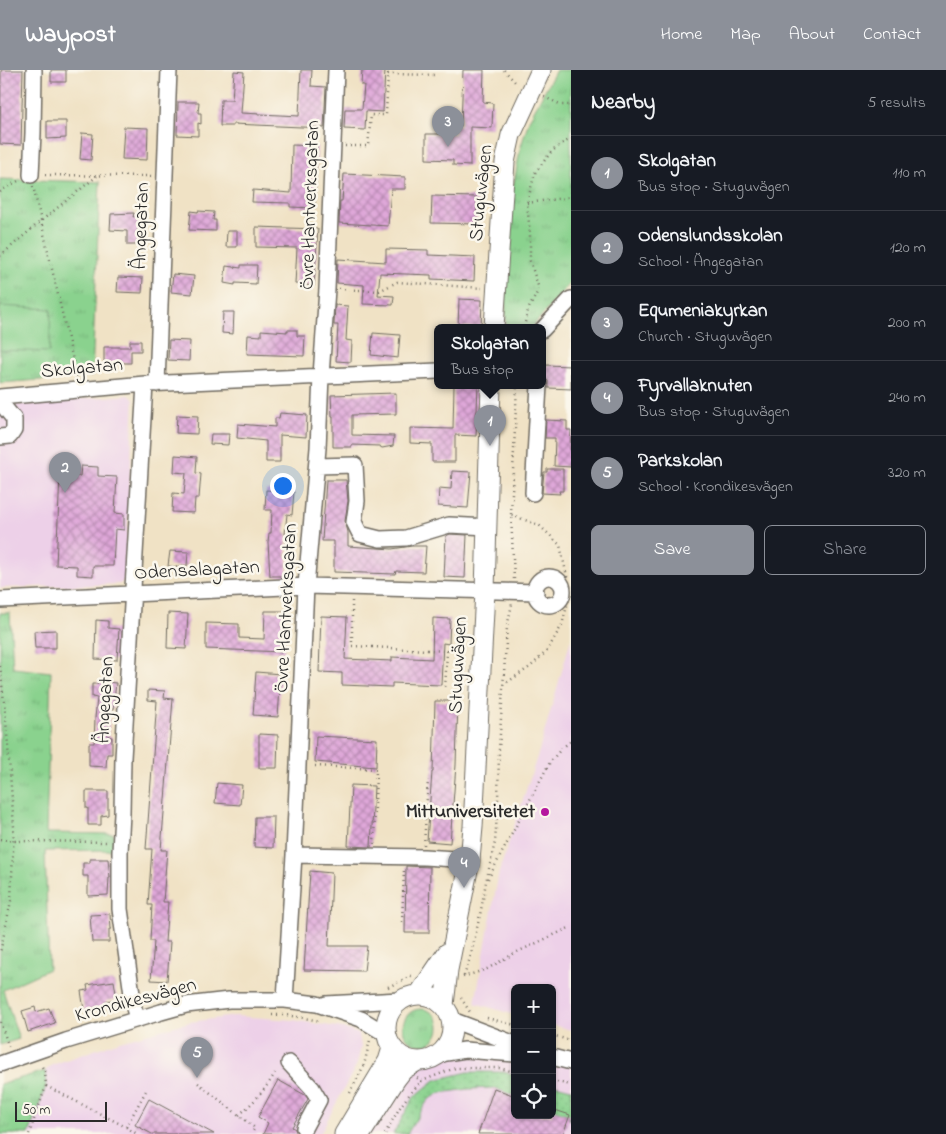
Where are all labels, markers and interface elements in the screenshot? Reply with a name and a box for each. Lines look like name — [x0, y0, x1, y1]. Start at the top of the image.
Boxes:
text: Waypost — [25, 18, 116, 53]
text: Home — [661, 22, 702, 48]
text: Map — [730, 22, 761, 48]
text: About — [789, 22, 835, 48]
text: Contact — [863, 22, 921, 48]
text: Nearby — [591, 88, 655, 118]
text: 5 results — [867, 91, 926, 115]
pin: 3 — [432, 106, 464, 147]
street label: Övre Hantverksgatan — [294, 120, 329, 290]
street label: Stuguvägen — [463, 143, 502, 243]
text: Skolgatan — [638, 148, 716, 175]
text: 1 — [604, 161, 610, 185]
text: 110 m — [892, 161, 926, 185]
text: Bus stop · Stuguvägen — [638, 175, 790, 199]
street label: Ängegatan — [126, 182, 159, 270]
text: Odenslundsskolan — [638, 223, 783, 250]
text: 2 — [603, 236, 611, 260]
text: 120 m — [890, 236, 926, 260]
text: School · Ängegatan — [638, 250, 763, 274]
text: Equmeniakyrkan — [638, 298, 767, 325]
text: 3 — [604, 311, 610, 335]
text: 200 m — [888, 311, 926, 335]
popup — [434, 324, 546, 389]
text: Church · Stuguvägen — [638, 325, 772, 349]
text: Skolgatan — [451, 331, 529, 358]
street label: Skolgatan — [40, 351, 124, 388]
text: Bus stop — [451, 358, 514, 382]
text: Fyrvallaknuten — [638, 373, 752, 400]
text: 4 — [604, 386, 610, 410]
text: 240 m — [888, 386, 926, 410]
text: Bus stop · Stuguvägen — [638, 400, 790, 424]
pin: 1 — [474, 405, 506, 446]
text: Parkskolan — [638, 448, 722, 475]
pin: 2 — [49, 452, 81, 493]
text: 5 — [602, 461, 612, 485]
text: 320 m — [888, 461, 926, 485]
your location — [270, 473, 296, 499]
text: School · Krondikesvägen — [638, 475, 793, 499]
street label: Övre Hantverksgatan — [268, 522, 307, 694]
button: Save — [591, 525, 754, 575]
button: Share — [764, 525, 926, 575]
street label: Odensalagatan — [134, 553, 261, 590]
street label: Stuguvägen — [442, 616, 477, 714]
street label: Ängegatan — [89, 656, 124, 744]
place label: Mittuniversitetet — [406, 798, 535, 827]
marker: Mittuniversitetet — [539, 806, 551, 818]
pin: 4 — [448, 847, 480, 888]
street label: Krondikesvägen — [72, 971, 200, 1032]
map controls — [511, 984, 556, 1119]
button: + — [511, 984, 556, 1029]
button: − — [511, 1029, 556, 1074]
pin: 5 — [181, 1037, 213, 1078]
button: locate — [511, 1074, 556, 1119]
scale bar — [15, 1099, 108, 1122]
text: 50 m — [22, 1100, 50, 1121]

